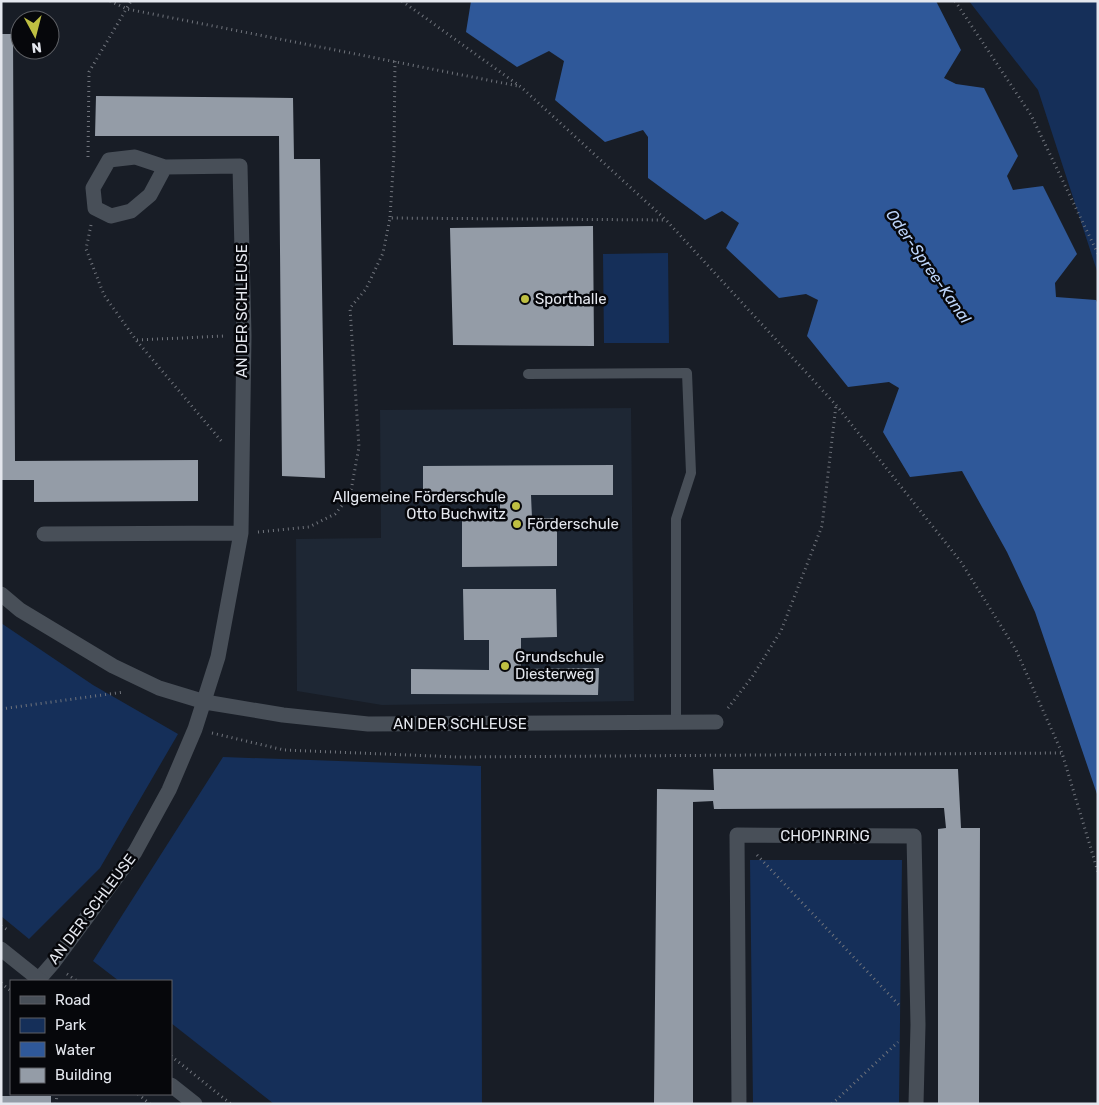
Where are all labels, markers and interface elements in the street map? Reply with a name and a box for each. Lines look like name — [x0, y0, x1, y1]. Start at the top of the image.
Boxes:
north arrow — [10, 10, 60, 60]
text: N — [30, 38, 43, 56]
water label: Oder-Spree-Kanal — [882, 206, 976, 328]
street label: AN DER SCHLEUSE — [233, 244, 251, 378]
place label: Sporthalle — [535, 290, 607, 308]
marker: Sporthalle — [519, 293, 531, 305]
place label: Allgemeine Förderschule Otto Buchwitz — [333, 488, 506, 523]
marker: Allgemeine Förderschule Otto Buchwitz — [510, 500, 522, 512]
place label: Förderschule — [527, 515, 619, 533]
marker: Förderschule — [511, 518, 523, 530]
place label: Grundschule Diesterweg — [515, 648, 604, 683]
marker: Grundschule Diesterweg — [499, 660, 511, 672]
street label: AN DER SCHLEUSE — [393, 715, 527, 733]
street label: CHOPINRING — [780, 827, 870, 845]
street label: AN DER SCHLEUSE — [45, 850, 139, 968]
legend — [10, 980, 172, 1095]
text: Road — [55, 991, 91, 1009]
text: Park — [55, 1016, 86, 1034]
text: Water — [55, 1041, 95, 1059]
text: Building — [55, 1066, 112, 1084]

